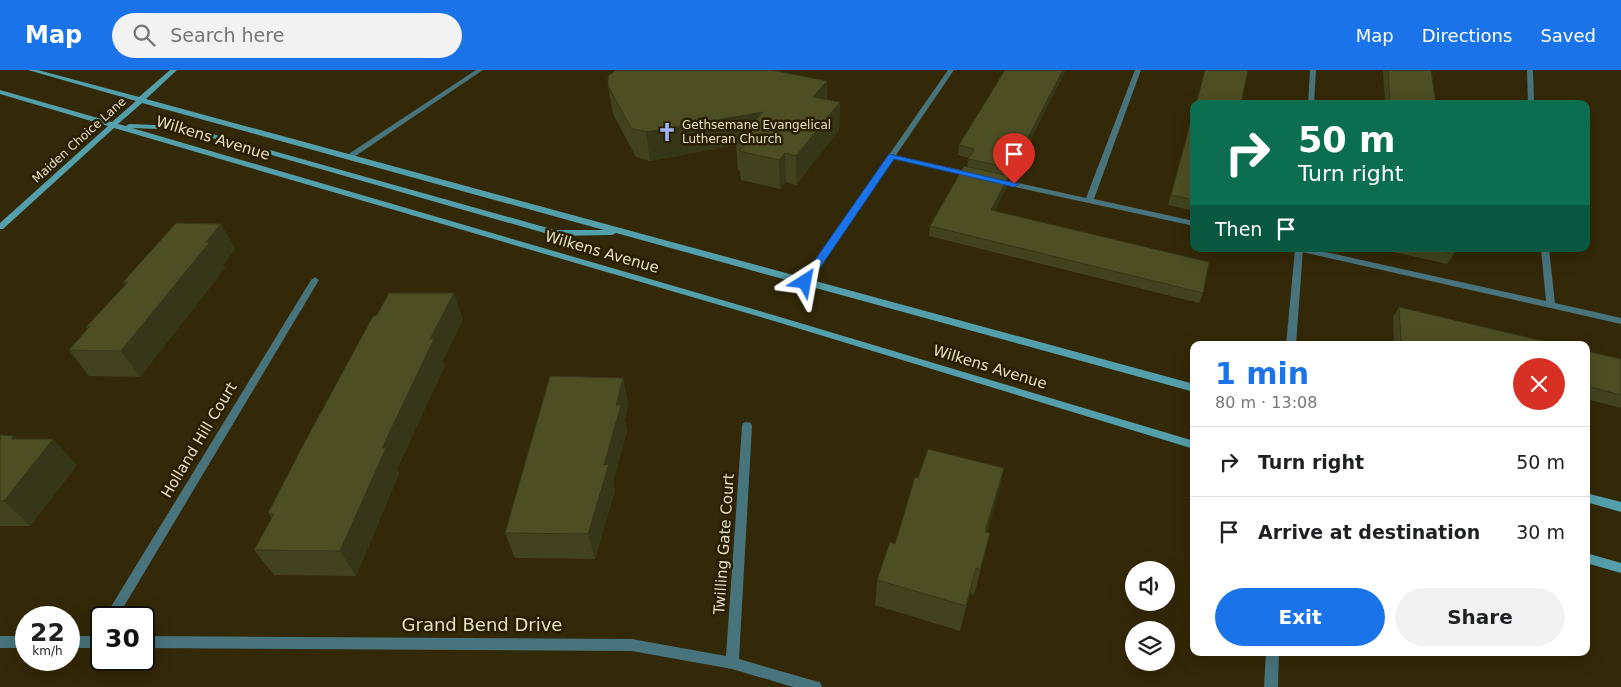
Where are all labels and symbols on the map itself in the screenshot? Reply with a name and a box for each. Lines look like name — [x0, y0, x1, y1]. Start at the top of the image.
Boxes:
street label: Maiden Choice Lane — [29, 94, 129, 186]
street label: Wilkens Avenue — [154, 112, 272, 164]
place label: Gethsemane Evangelical Lutheran Church — [682, 118, 831, 146]
church icon: Gethsemane Evangelical Lutheran Church — [656, 121, 678, 143]
pin — [993, 133, 1035, 184]
street label: Wilkens Avenue — [543, 227, 661, 277]
position arrow — [778, 255, 830, 307]
street label: Wilkens Avenue — [931, 341, 1049, 393]
street label: Holland Hill Court — [157, 379, 241, 501]
street label: Twilling Gate Court — [710, 473, 738, 616]
speed limit sign: 30 — [90, 606, 155, 671]
street label: Grand Bend Drive — [402, 614, 562, 635]

